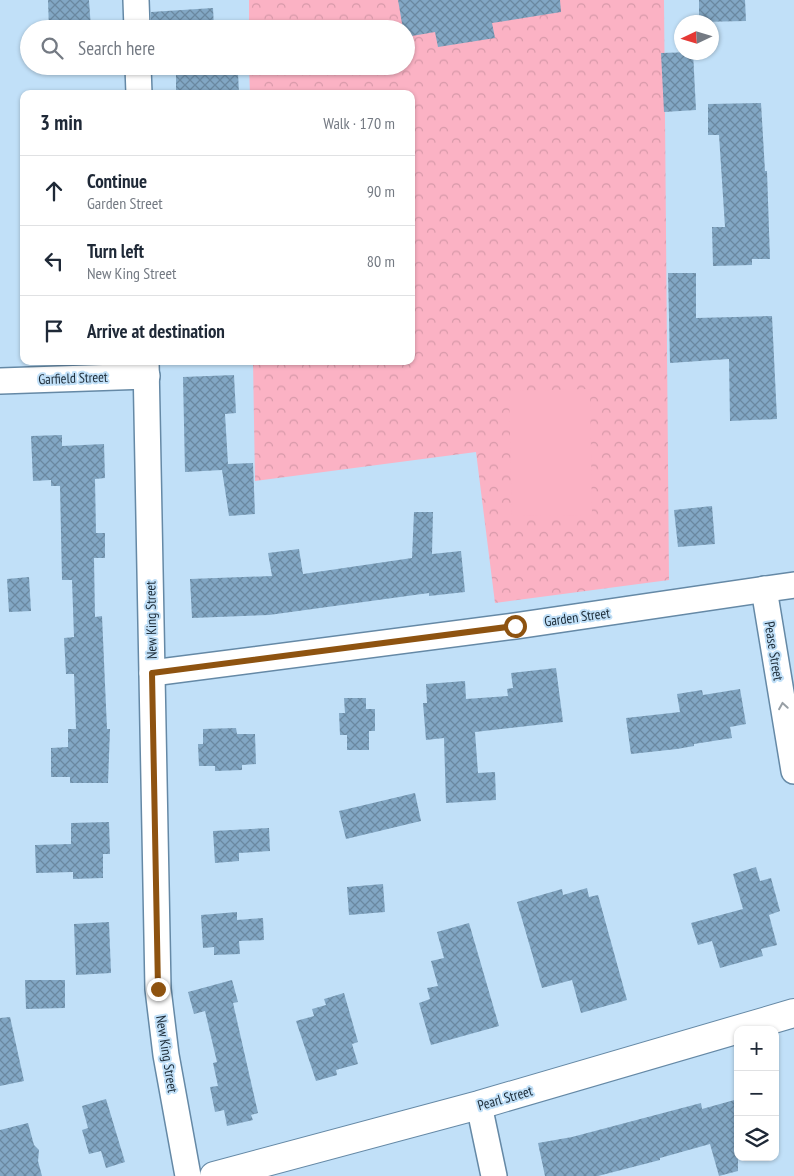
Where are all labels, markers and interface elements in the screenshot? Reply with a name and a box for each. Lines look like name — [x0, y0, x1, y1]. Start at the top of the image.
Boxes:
north arrow — [674, 15, 719, 60]
search box — [20, 20, 415, 75]
icon: search — [38, 34, 66, 62]
text: Search here — [78, 36, 155, 60]
text: 3 min — [40, 109, 82, 136]
text: Walk · 170 m — [323, 113, 395, 133]
text: Continue — [87, 169, 147, 193]
icon: ahead — [40, 177, 68, 205]
text: 90 m — [367, 181, 395, 201]
text: Garden Street — [87, 193, 163, 213]
text: Turn left — [87, 239, 144, 263]
icon: left — [40, 247, 68, 275]
text: 80 m — [367, 251, 395, 271]
text: New King Street — [87, 263, 176, 283]
icon: arrive — [40, 317, 68, 345]
text: Arrive at destination — [87, 319, 225, 343]
street label: Garfield Street — [38, 368, 108, 388]
street label: New King Street — [141, 581, 161, 659]
street label: Garden Street — [543, 603, 611, 631]
route start — [504, 615, 527, 638]
street label: Pease Street — [760, 620, 788, 682]
one-way arrow — [779, 702, 789, 710]
route end — [147, 978, 170, 1001]
street label: New King Street — [152, 1014, 182, 1094]
map controls — [734, 1026, 779, 1161]
button: + — [734, 1026, 779, 1071]
button: − — [734, 1071, 779, 1116]
street label: Pearl Street — [475, 1082, 535, 1114]
button: layers — [734, 1116, 779, 1161]

